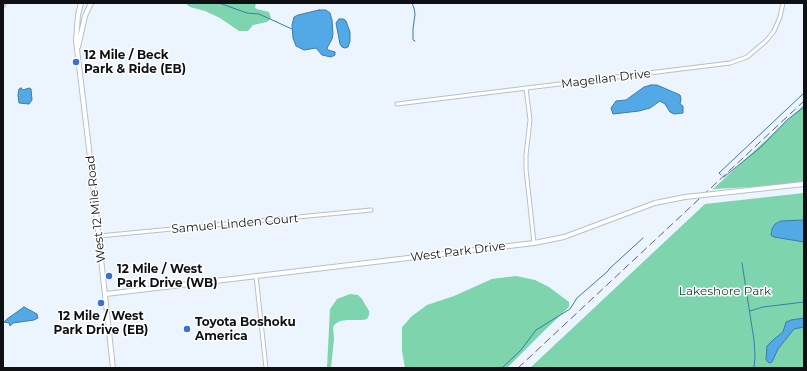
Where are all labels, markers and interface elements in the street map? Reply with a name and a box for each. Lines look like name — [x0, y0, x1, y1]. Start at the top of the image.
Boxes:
place label: 12 Mile / Beck Park & Ride (EB) — [84, 48, 186, 76]
marker: 12 Mile / Beck Park & Ride (EB) — [71, 57, 81, 67]
street label: Magellan Drive — [560, 66, 652, 92]
street label: West 12 Mile Road — [83, 155, 109, 263]
street label: Samuel Linden Court — [171, 211, 299, 237]
street label: West Park Drive — [410, 239, 506, 265]
place label: 12 Mile / West Park Drive (WB) — [117, 262, 218, 290]
marker: 12 Mile / West Park Drive (WB) — [104, 271, 114, 281]
park label: Lakeshore Park — [679, 284, 771, 298]
marker: 12 Mile / West Park Drive (EB) — [96, 298, 106, 308]
place label: 12 Mile / West Park Drive (EB) — [54, 309, 148, 337]
place label: Toyota Boshoku America — [195, 315, 296, 343]
marker: Toyota Boshoku America — [182, 324, 192, 334]

